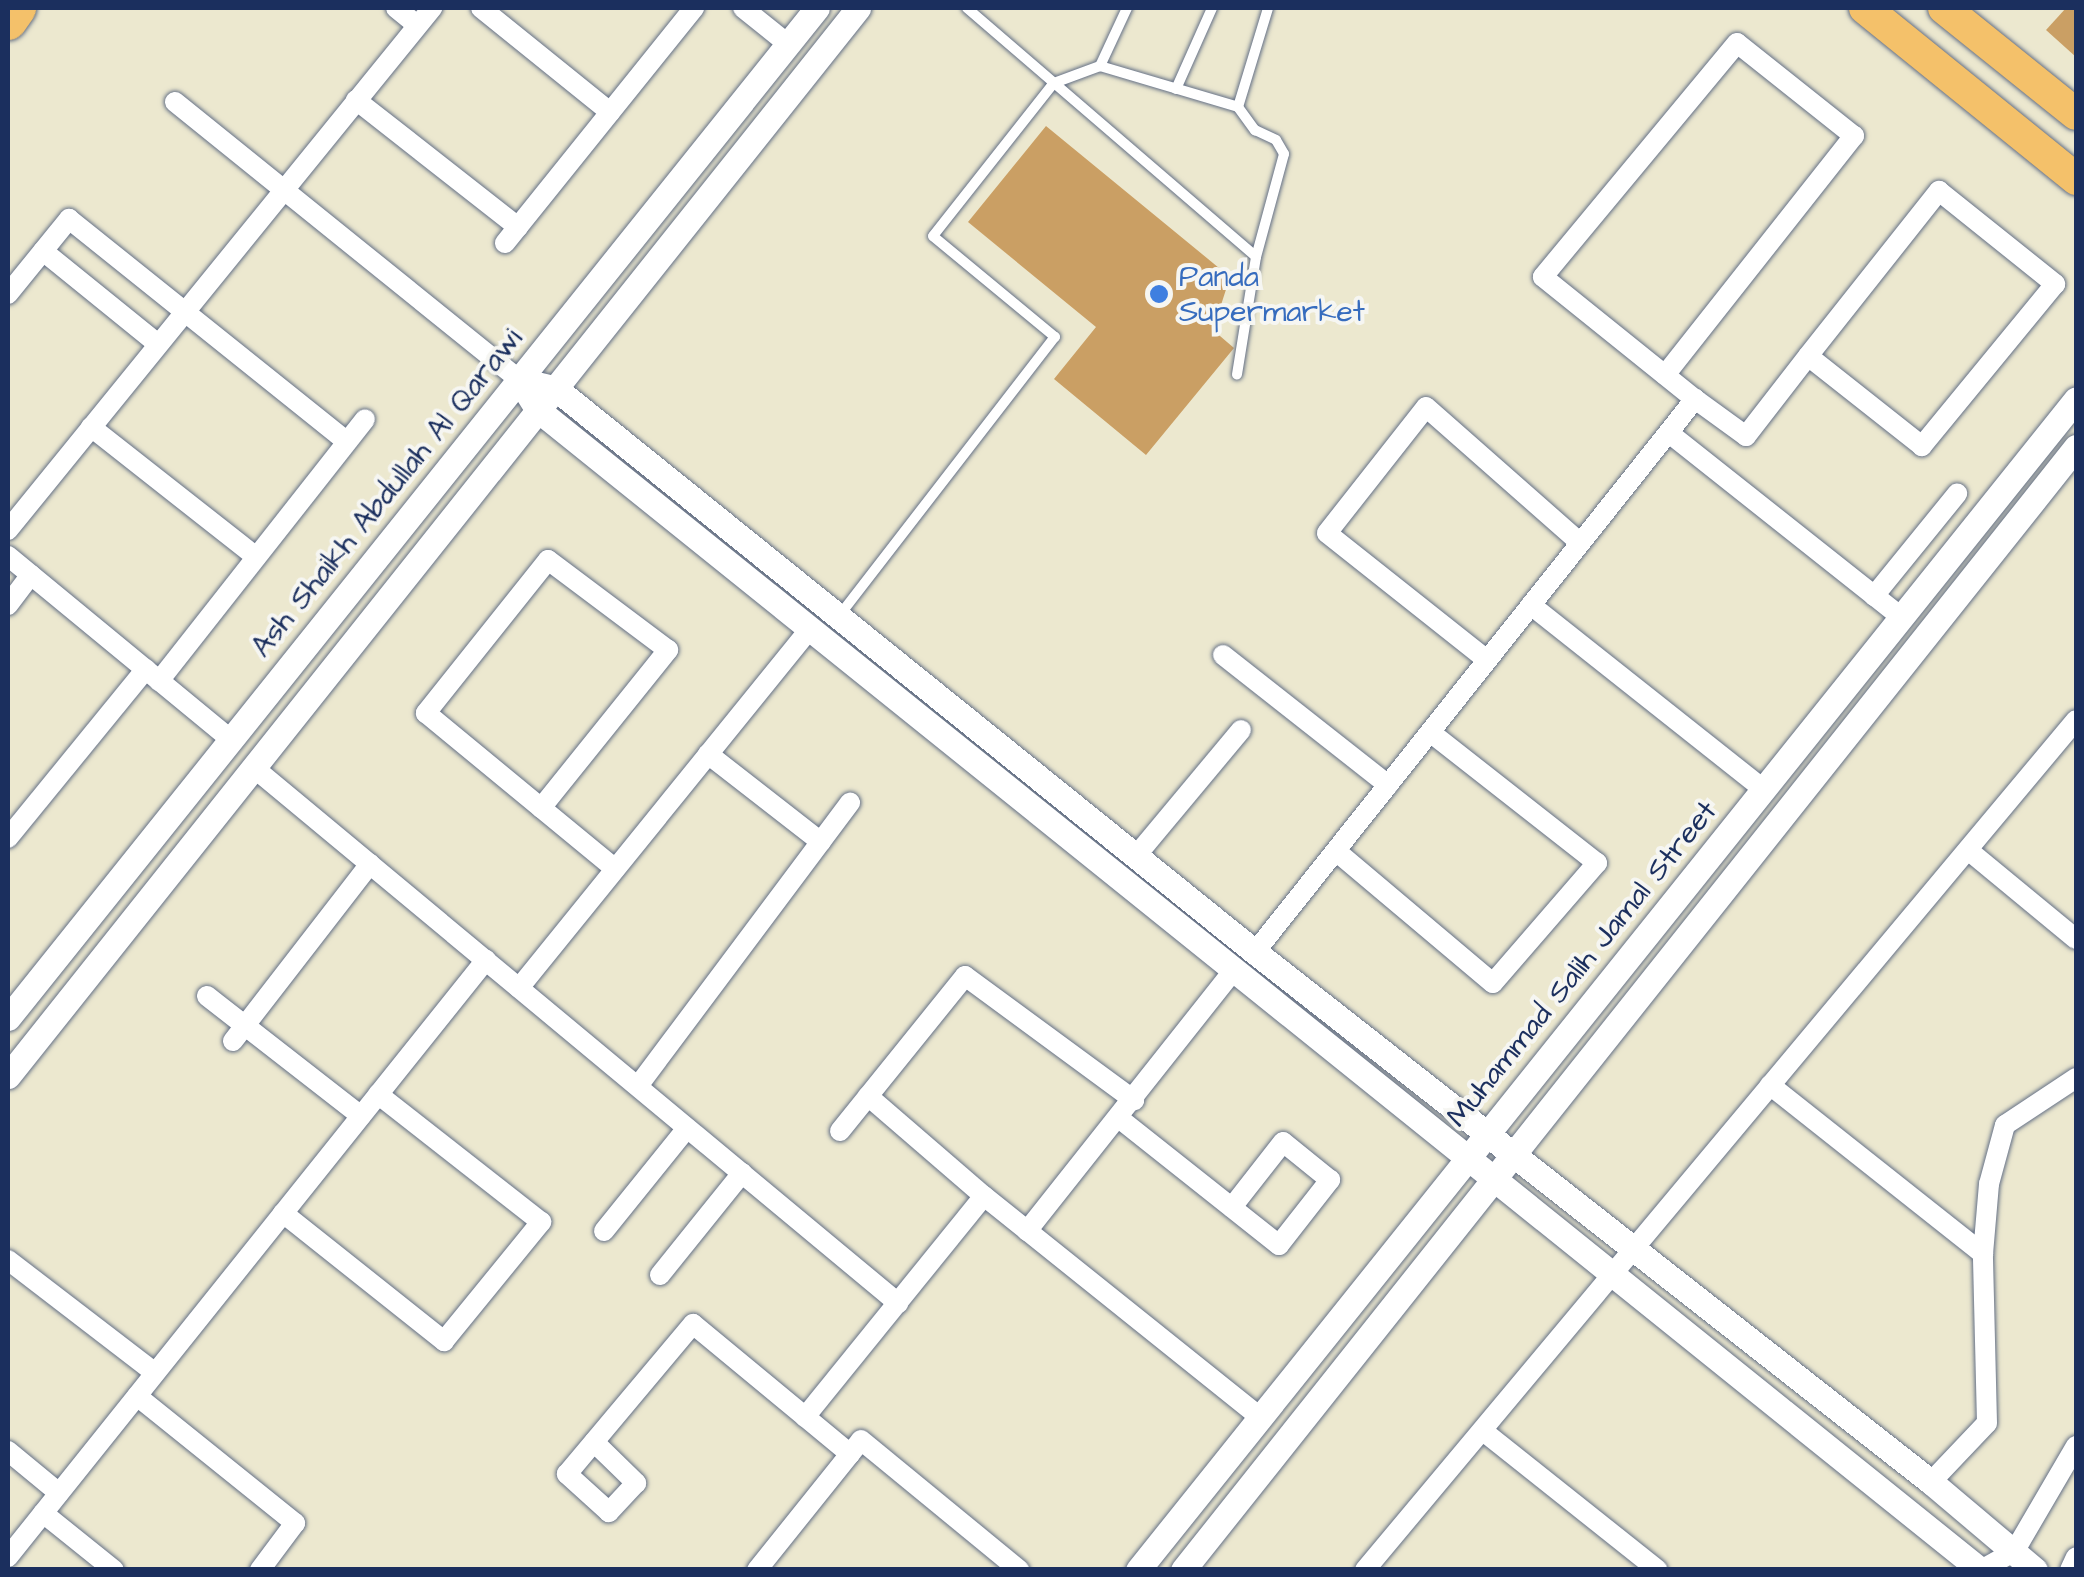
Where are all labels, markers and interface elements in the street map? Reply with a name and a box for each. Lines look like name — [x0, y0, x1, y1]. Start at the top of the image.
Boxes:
place label: Panda Supermarket — [1179, 259, 1365, 330]
marker: Panda Supermarket — [1148, 283, 1170, 305]
street label: Ash Shaikh Abdullah Al Qarawi — [243, 322, 531, 664]
street label: Muhammad Salih Jamal Street — [1439, 794, 1725, 1134]

